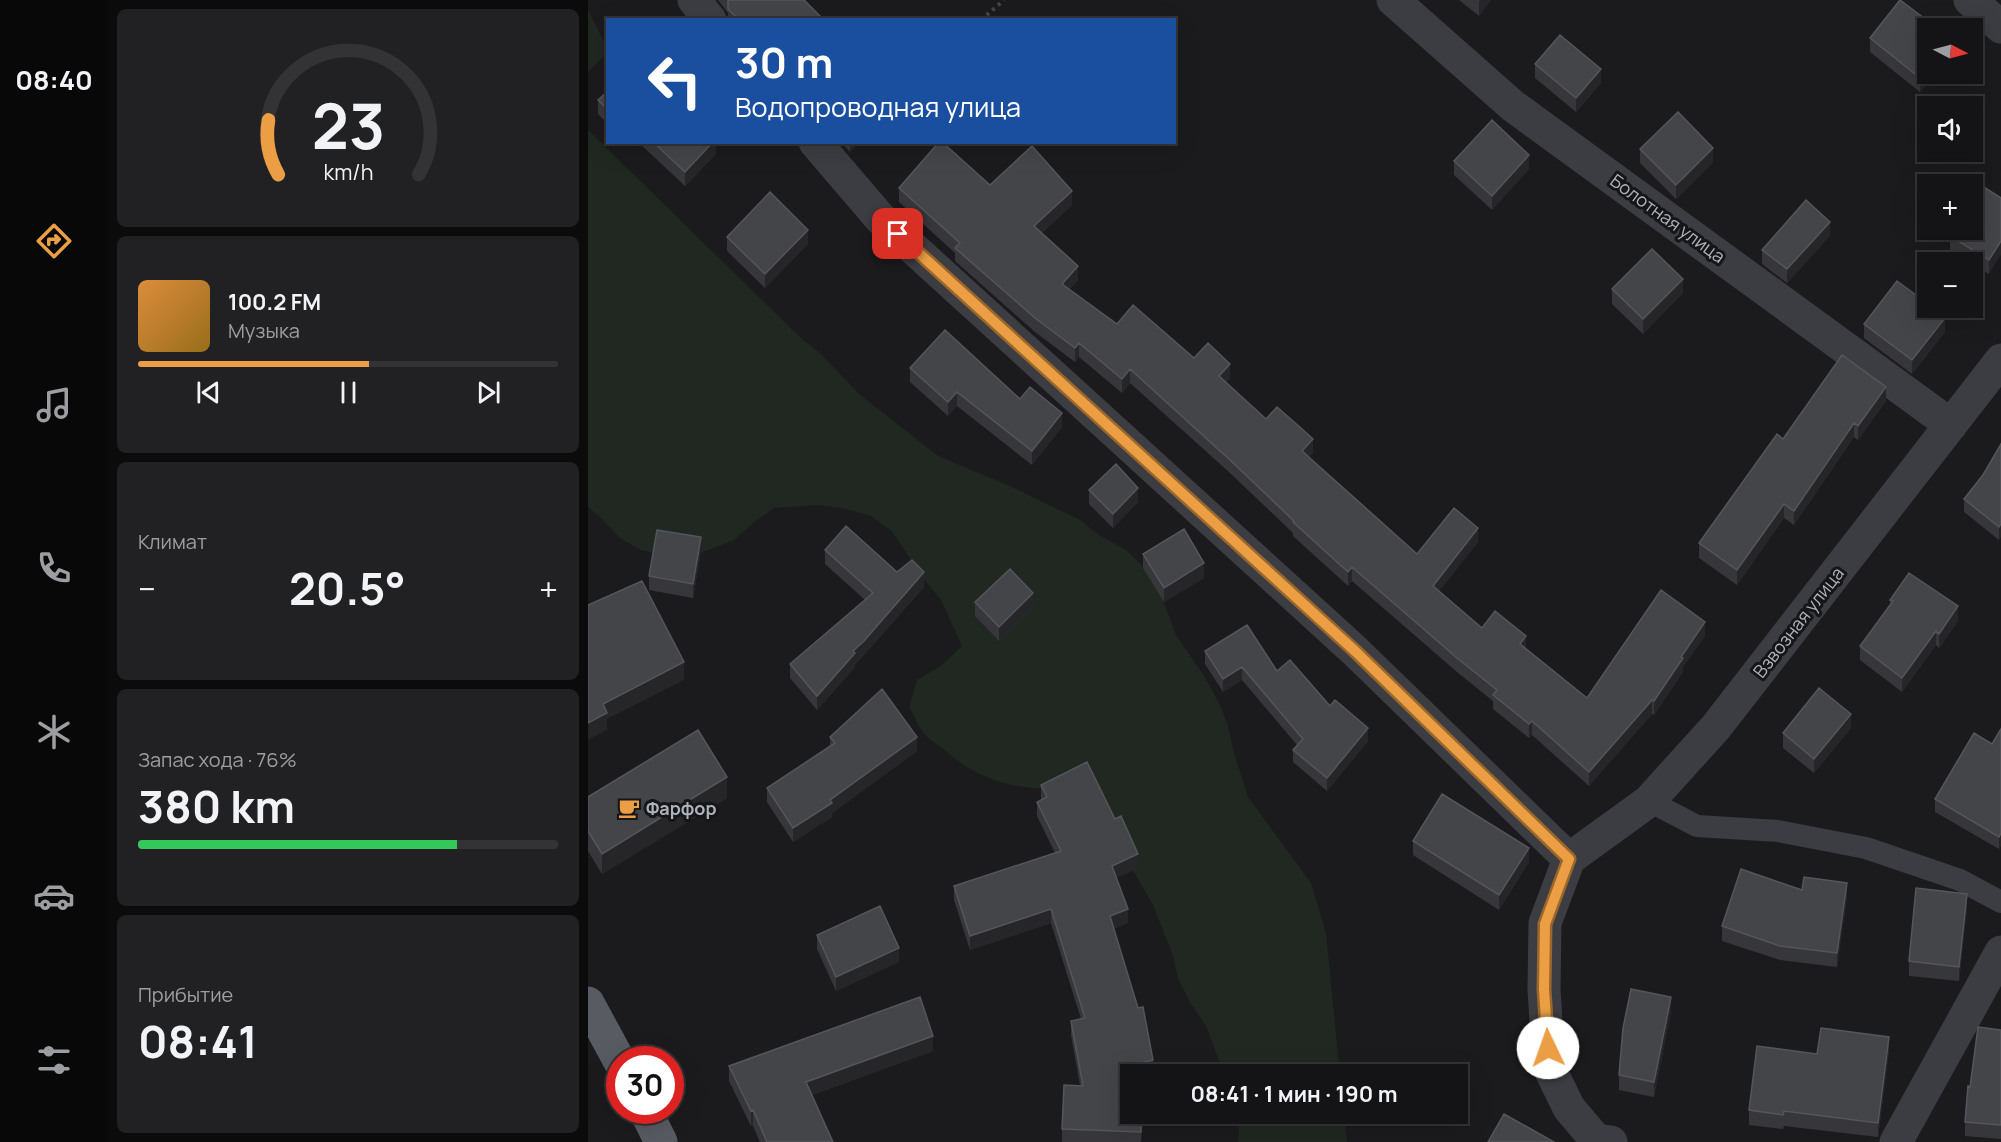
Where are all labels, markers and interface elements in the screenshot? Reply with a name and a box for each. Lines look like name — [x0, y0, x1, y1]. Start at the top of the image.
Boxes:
north arrow — [1917, 18, 1983, 84]
map controls — [1917, 18, 1983, 318]
text: 30 m — [735, 33, 833, 91]
icon: left — [636, 42, 714, 120]
text: 08:40 — [15, 61, 93, 98]
text: 23 — [311, 82, 385, 168]
text: Водопроводная улица — [735, 88, 1021, 125]
button: sound — [1917, 96, 1983, 162]
text: km/h — [323, 157, 373, 186]
street label: Болотная улица — [1606, 168, 1730, 268]
button: + — [1917, 174, 1983, 240]
pin — [872, 208, 923, 259]
icon: arrive — [881, 217, 914, 250]
icon: directions — [33, 220, 75, 262]
button: − — [1917, 252, 1983, 318]
text: 100.2 FM — [228, 287, 321, 317]
text: Музыка — [228, 317, 300, 344]
icon: previous — [192, 376, 225, 409]
icon: pause — [332, 376, 365, 409]
icon: next — [472, 376, 505, 409]
icon: music — [33, 384, 75, 426]
text: Климат — [138, 528, 207, 555]
icon: phone — [33, 547, 75, 589]
text: 20.5° — [289, 557, 406, 619]
street label: Взвозная улица — [1747, 562, 1849, 682]
text: − — [138, 566, 156, 611]
text: + — [539, 566, 558, 611]
icon: climate — [33, 711, 75, 753]
text: Запас хода · 76% — [138, 746, 297, 773]
text: 380 km — [138, 775, 295, 837]
cafe icon: Фарфор — [617, 796, 641, 820]
place label: Фарфор — [646, 796, 717, 820]
icon: car — [33, 875, 75, 917]
text: Прибытие — [138, 981, 233, 1008]
text: 08:41 — [138, 1010, 258, 1072]
position arrow — [1516, 1016, 1580, 1080]
icon: filters — [33, 1039, 75, 1081]
speed limit sign: 30 — [606, 1046, 684, 1124]
text: 08:41 · 1 мин · 190 m — [1191, 1079, 1397, 1109]

